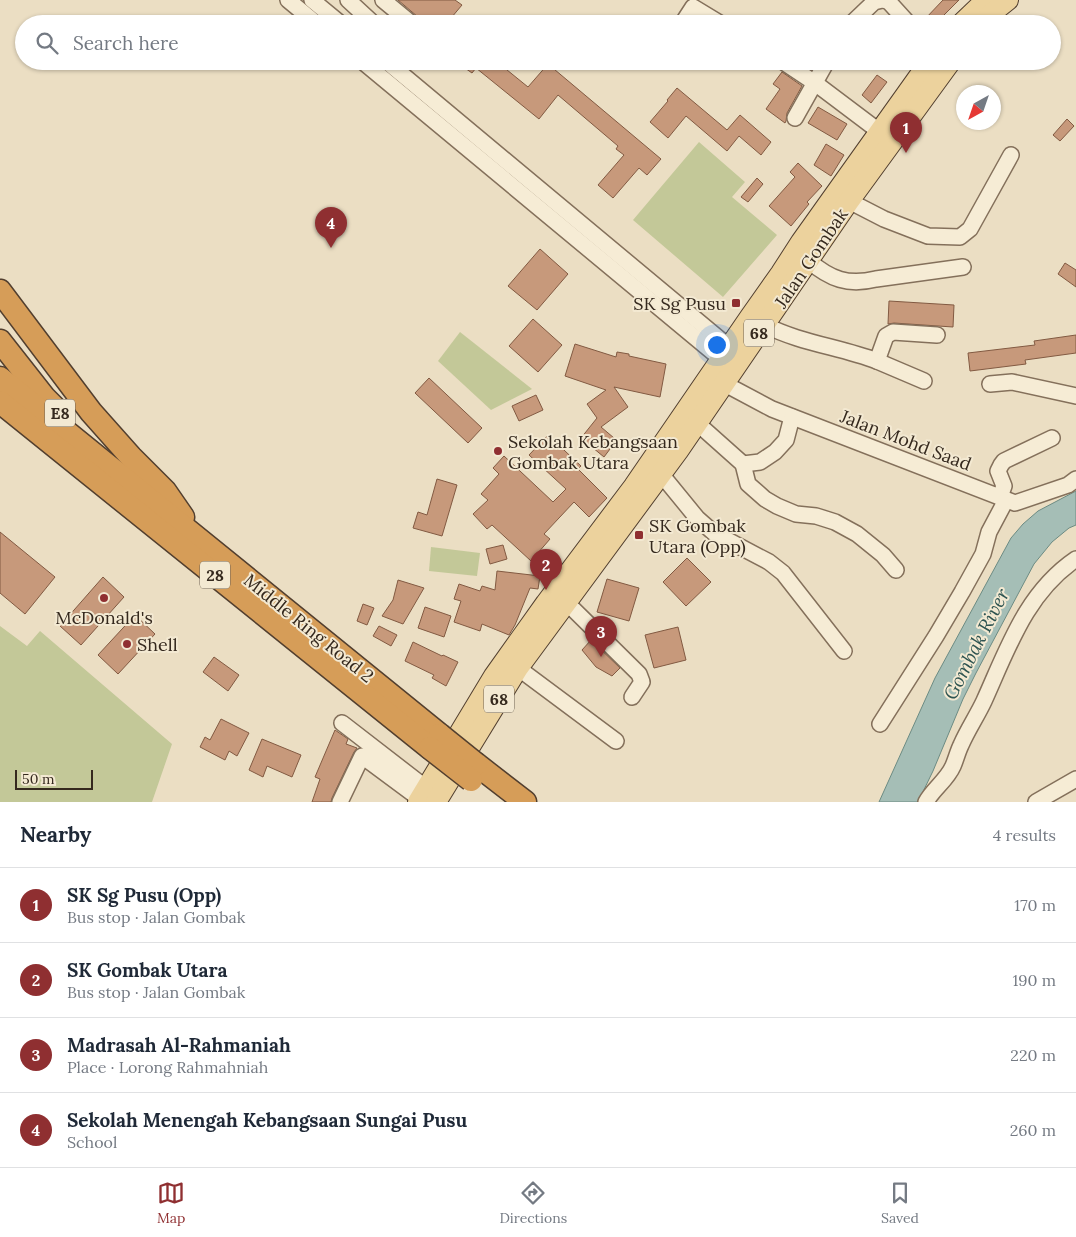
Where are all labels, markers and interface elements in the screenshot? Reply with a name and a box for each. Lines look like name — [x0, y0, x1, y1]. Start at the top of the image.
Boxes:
search box — [15, 15, 1061, 70]
icon: search — [33, 29, 61, 57]
text: Search here — [73, 31, 179, 55]
north arrow — [956, 85, 1001, 130]
pin: 1 — [890, 112, 922, 153]
street label: Jalan Gombak — [769, 203, 853, 313]
pin: 4 — [315, 207, 347, 248]
place label: SK Sg Pusu — [633, 292, 726, 315]
marker: SK Sg Pusu — [730, 297, 742, 309]
road number: 68 — [744, 319, 774, 346]
your location — [704, 332, 730, 358]
road number: E8 — [45, 399, 75, 426]
street label: Jalan Mohd Saad — [836, 404, 975, 476]
place label: Sekolah Kebangsaan Gombak Utara — [508, 430, 678, 474]
marker: Sekolah Kebangsaan Gombak Utara — [492, 445, 504, 457]
place label: SK Gombak Utara (Opp) — [649, 514, 746, 558]
marker: SK Gombak Utara (Opp) — [633, 529, 645, 541]
pin: 2 — [530, 549, 562, 590]
road number: 28 — [200, 562, 230, 588]
street label: Middle Ring Road 2 — [239, 569, 379, 687]
water label: Gombak River — [938, 584, 1014, 704]
marker: McDonald's — [98, 592, 110, 604]
place label: McDonald's — [55, 606, 153, 629]
pin: 3 — [585, 616, 617, 657]
place label: Shell — [137, 633, 178, 656]
marker: Shell — [121, 638, 133, 650]
road number: 68 — [484, 686, 514, 712]
scale bar — [15, 767, 92, 790]
text: 50 m — [22, 770, 55, 788]
text: Nearby — [20, 821, 91, 848]
text: 4 results — [993, 825, 1056, 845]
text: SK Sg Pusu (Opp) — [67, 883, 221, 907]
text: 1 — [33, 895, 39, 915]
text: 170 m — [1014, 895, 1056, 915]
text: Bus stop · Jalan Gombak — [67, 907, 245, 927]
text: SK Gombak Utara — [67, 958, 227, 982]
text: 2 — [32, 970, 40, 990]
text: 190 m — [1012, 970, 1056, 990]
text: Bus stop · Jalan Gombak — [67, 982, 245, 1002]
text: Madrasah Al-Rahmaniah — [67, 1033, 291, 1057]
text: 3 — [32, 1045, 40, 1065]
text: 220 m — [1010, 1045, 1056, 1065]
text: Place · Lorong Rahmahniah — [67, 1057, 268, 1077]
text: Sekolah Menengah Kebangsaan Sungai Pusu — [67, 1108, 467, 1132]
text: 4 — [32, 1120, 40, 1140]
text: 260 m — [1010, 1120, 1056, 1140]
text: School — [67, 1132, 117, 1152]
tab: Map — [157, 1179, 185, 1227]
tab: Directions — [499, 1179, 567, 1227]
tab: Saved — [881, 1179, 919, 1227]

